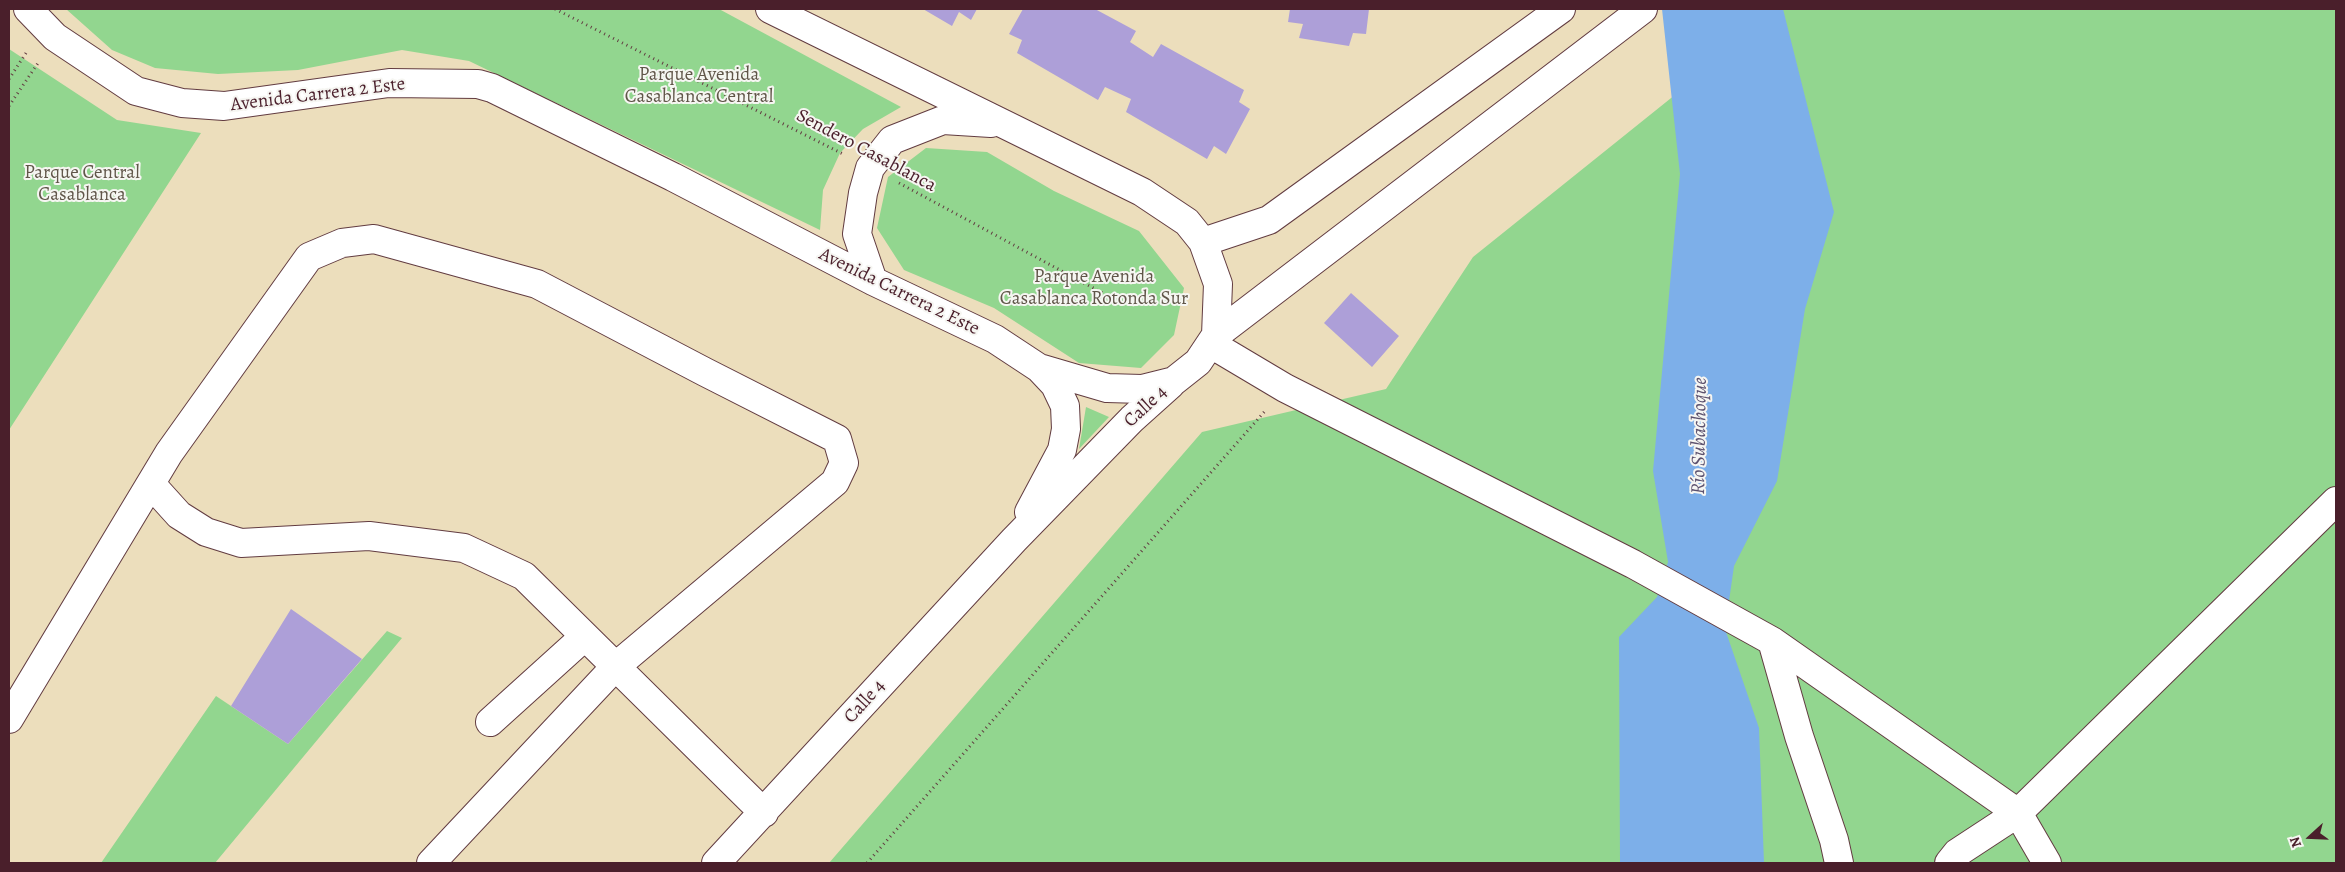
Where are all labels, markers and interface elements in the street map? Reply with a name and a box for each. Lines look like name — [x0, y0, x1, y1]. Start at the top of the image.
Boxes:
park label: Parque Avenida Casablanca Central — [625, 64, 773, 108]
street label: Avenida Carrera 2 Este — [229, 73, 407, 117]
street label: Sendero Casablanca — [792, 105, 940, 197]
park label: Parque Central Casablanca — [24, 162, 140, 206]
street label: Avenida Carrera 2 Este — [815, 243, 983, 341]
park label: Parque Avenida Casablanca Rotonda Sur — [1000, 266, 1188, 310]
water label: Río Subachoque — [1687, 377, 1713, 495]
street label: Calle 4 — [1120, 381, 1172, 433]
street label: Calle 4 — [839, 675, 891, 729]
north arrow — [2285, 812, 2335, 862]
text: N — [2285, 834, 2306, 850]

